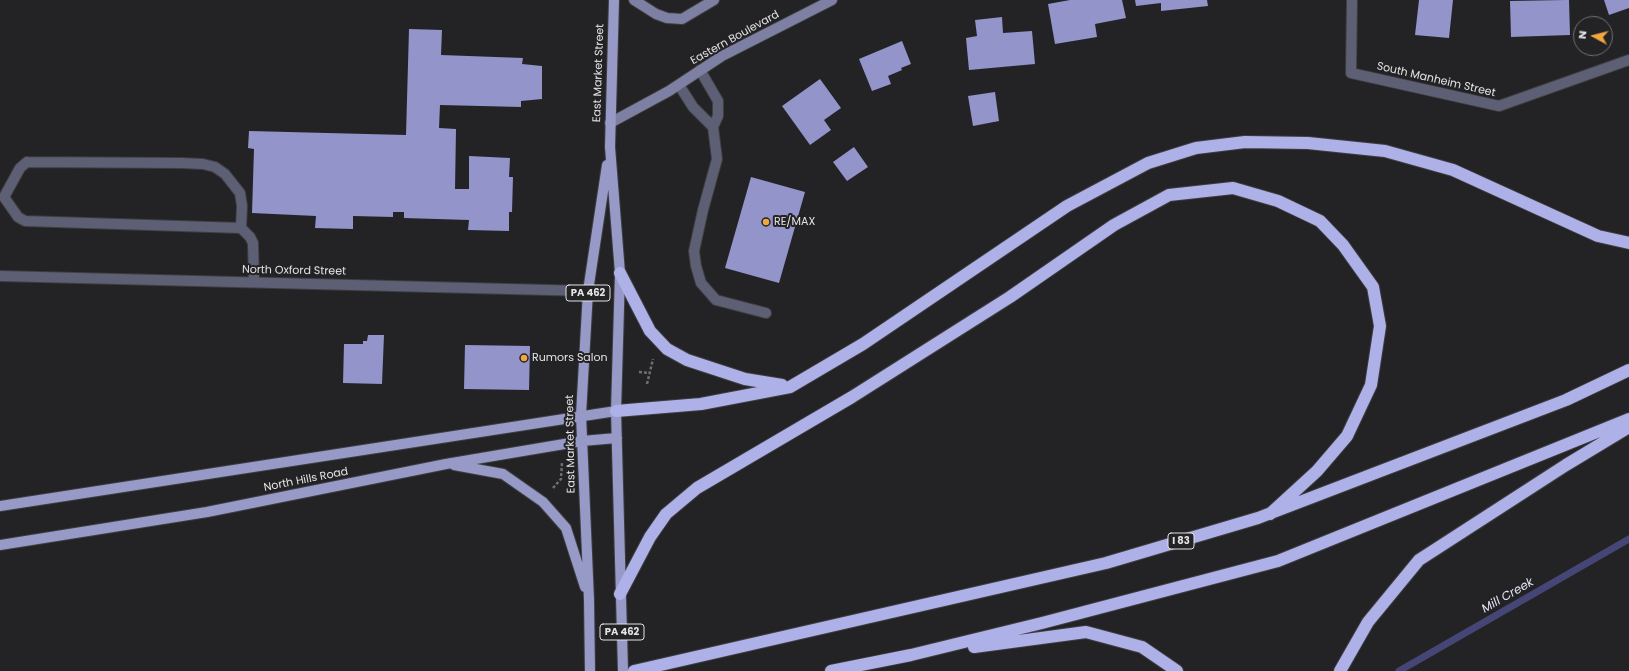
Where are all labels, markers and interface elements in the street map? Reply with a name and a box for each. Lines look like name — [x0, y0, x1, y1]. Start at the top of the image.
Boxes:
street label: Eastern Boulevard — [688, 8, 782, 68]
north arrow — [1573, 16, 1613, 56]
street label: East Market Street — [591, 24, 607, 122]
text: N — [1574, 30, 1591, 40]
street label: South Manheim Street — [1375, 60, 1497, 100]
place label: RE/MAX — [774, 215, 815, 229]
marker: RE/MAX — [761, 217, 771, 227]
street label: North Oxford Street — [242, 263, 346, 279]
road number: PA 462 — [566, 285, 610, 301]
place label: Rumors Salon — [532, 351, 608, 365]
marker: Rumors Salon — [519, 353, 529, 363]
street label: East Market Street — [564, 395, 578, 493]
street label: North Hills Road — [263, 465, 349, 495]
road number: I 83 — [1168, 533, 1194, 549]
water label: Mill Creek — [1479, 575, 1537, 617]
road number: PA 462 — [600, 624, 644, 640]

